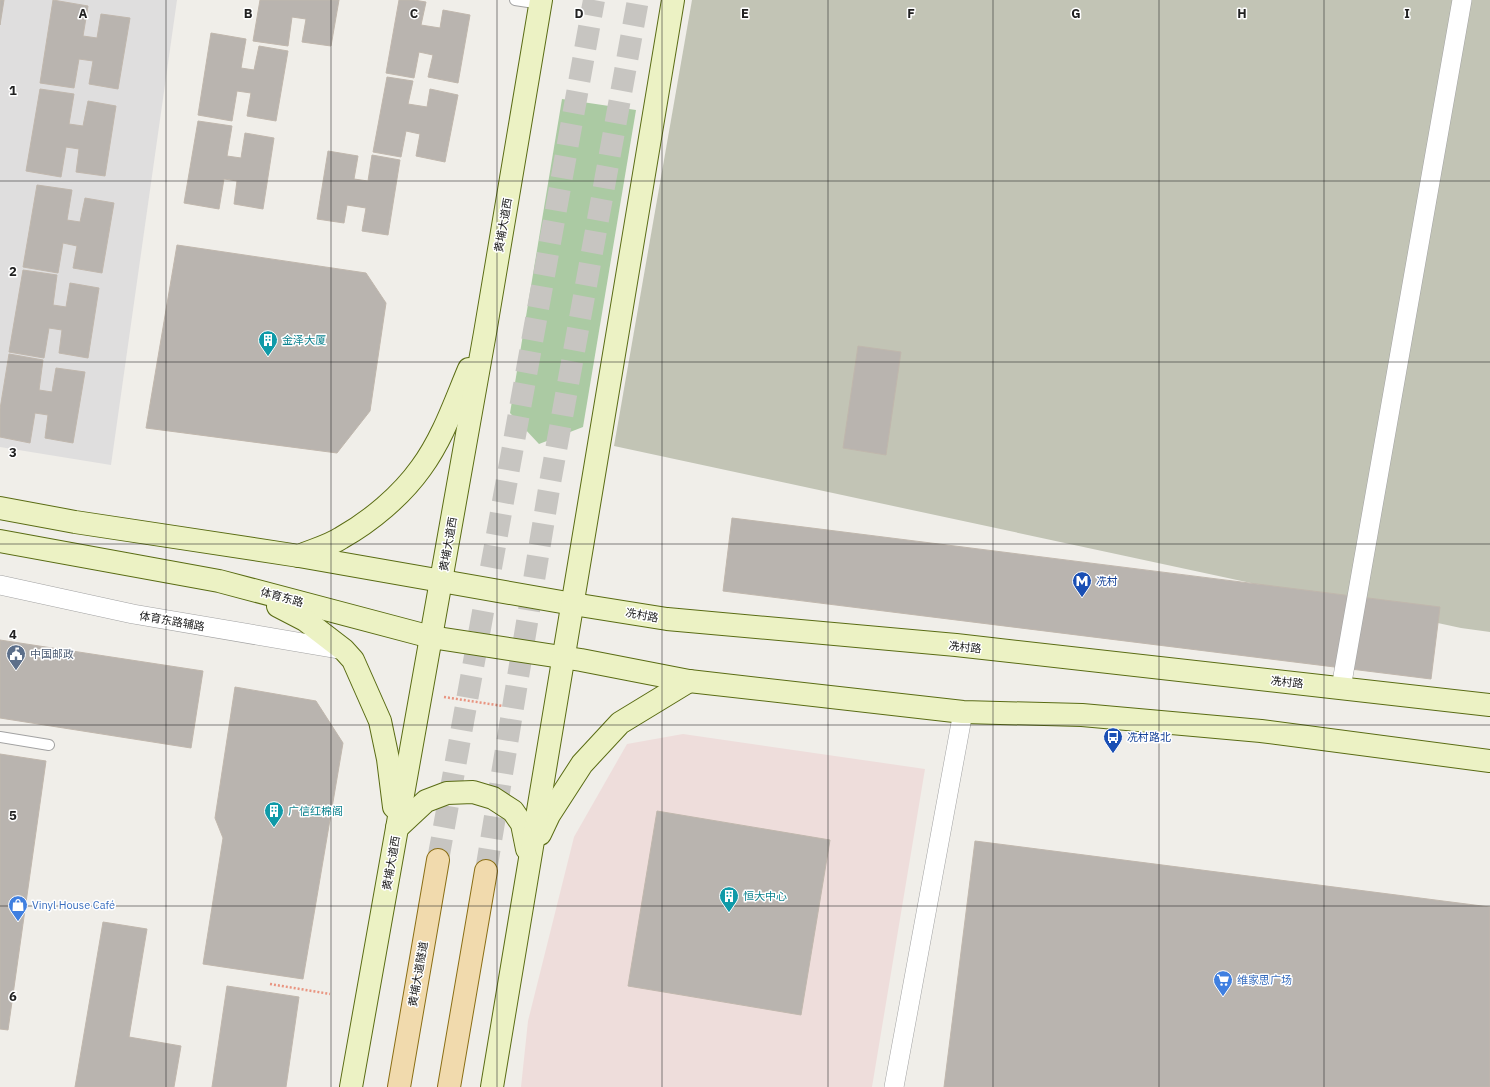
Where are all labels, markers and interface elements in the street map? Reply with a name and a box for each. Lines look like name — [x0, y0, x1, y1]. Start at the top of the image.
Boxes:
text: A — [79, 5, 88, 22]
text: B — [244, 5, 253, 22]
text: C — [410, 5, 419, 22]
text: D — [574, 5, 584, 22]
text: E — [741, 5, 749, 22]
text: F — [907, 5, 915, 22]
text: G — [1071, 5, 1081, 22]
text: H — [1237, 5, 1247, 22]
text: I — [1404, 5, 1410, 22]
text: 1 — [9, 82, 17, 99]
street label: 黄埔大道西 — [491, 197, 515, 253]
text: 2 — [9, 263, 17, 280]
building icon: 金泽大厦 — [257, 329, 279, 357]
place label: 金泽大厦 — [282, 333, 326, 347]
text: 3 — [9, 444, 17, 461]
street label: 黄埔大道西 — [436, 516, 460, 572]
metro station icon: 冼村 — [1071, 570, 1093, 598]
place label: 冼村 — [1096, 574, 1118, 588]
street label: 体育东路 — [259, 585, 305, 609]
street label: 冼村路 — [625, 605, 659, 625]
street label: 体育东路辅路 — [138, 608, 206, 634]
text: 4 — [9, 626, 17, 643]
street label: 冼村路 — [948, 638, 982, 656]
public building icon: 中国邮政 — [5, 643, 27, 671]
place label: 中国邮政 — [30, 647, 74, 661]
street label: 冼村路 — [1270, 673, 1304, 691]
bus stop icon: 冼村路北 — [1102, 726, 1124, 754]
place label: 冼村路北 — [1127, 730, 1171, 744]
building icon: 广信红棉阁 — [263, 800, 285, 828]
place label: 广信红棉阁 — [288, 804, 343, 818]
text: 5 — [9, 807, 17, 824]
street label: 黄埔大道西 — [379, 835, 403, 891]
building icon: 恒大中心 — [718, 885, 740, 913]
place label: 恒大中心 — [743, 889, 787, 903]
shop icon: Vinyl House Café — [7, 894, 29, 922]
place label: Vinyl House Café — [32, 898, 115, 912]
street label: 黄埔大道隧道 — [405, 940, 431, 1008]
supermarket icon: 维家思广场 — [1212, 969, 1234, 997]
place label: 维家思广场 — [1237, 973, 1292, 987]
text: 6 — [9, 988, 17, 1005]

